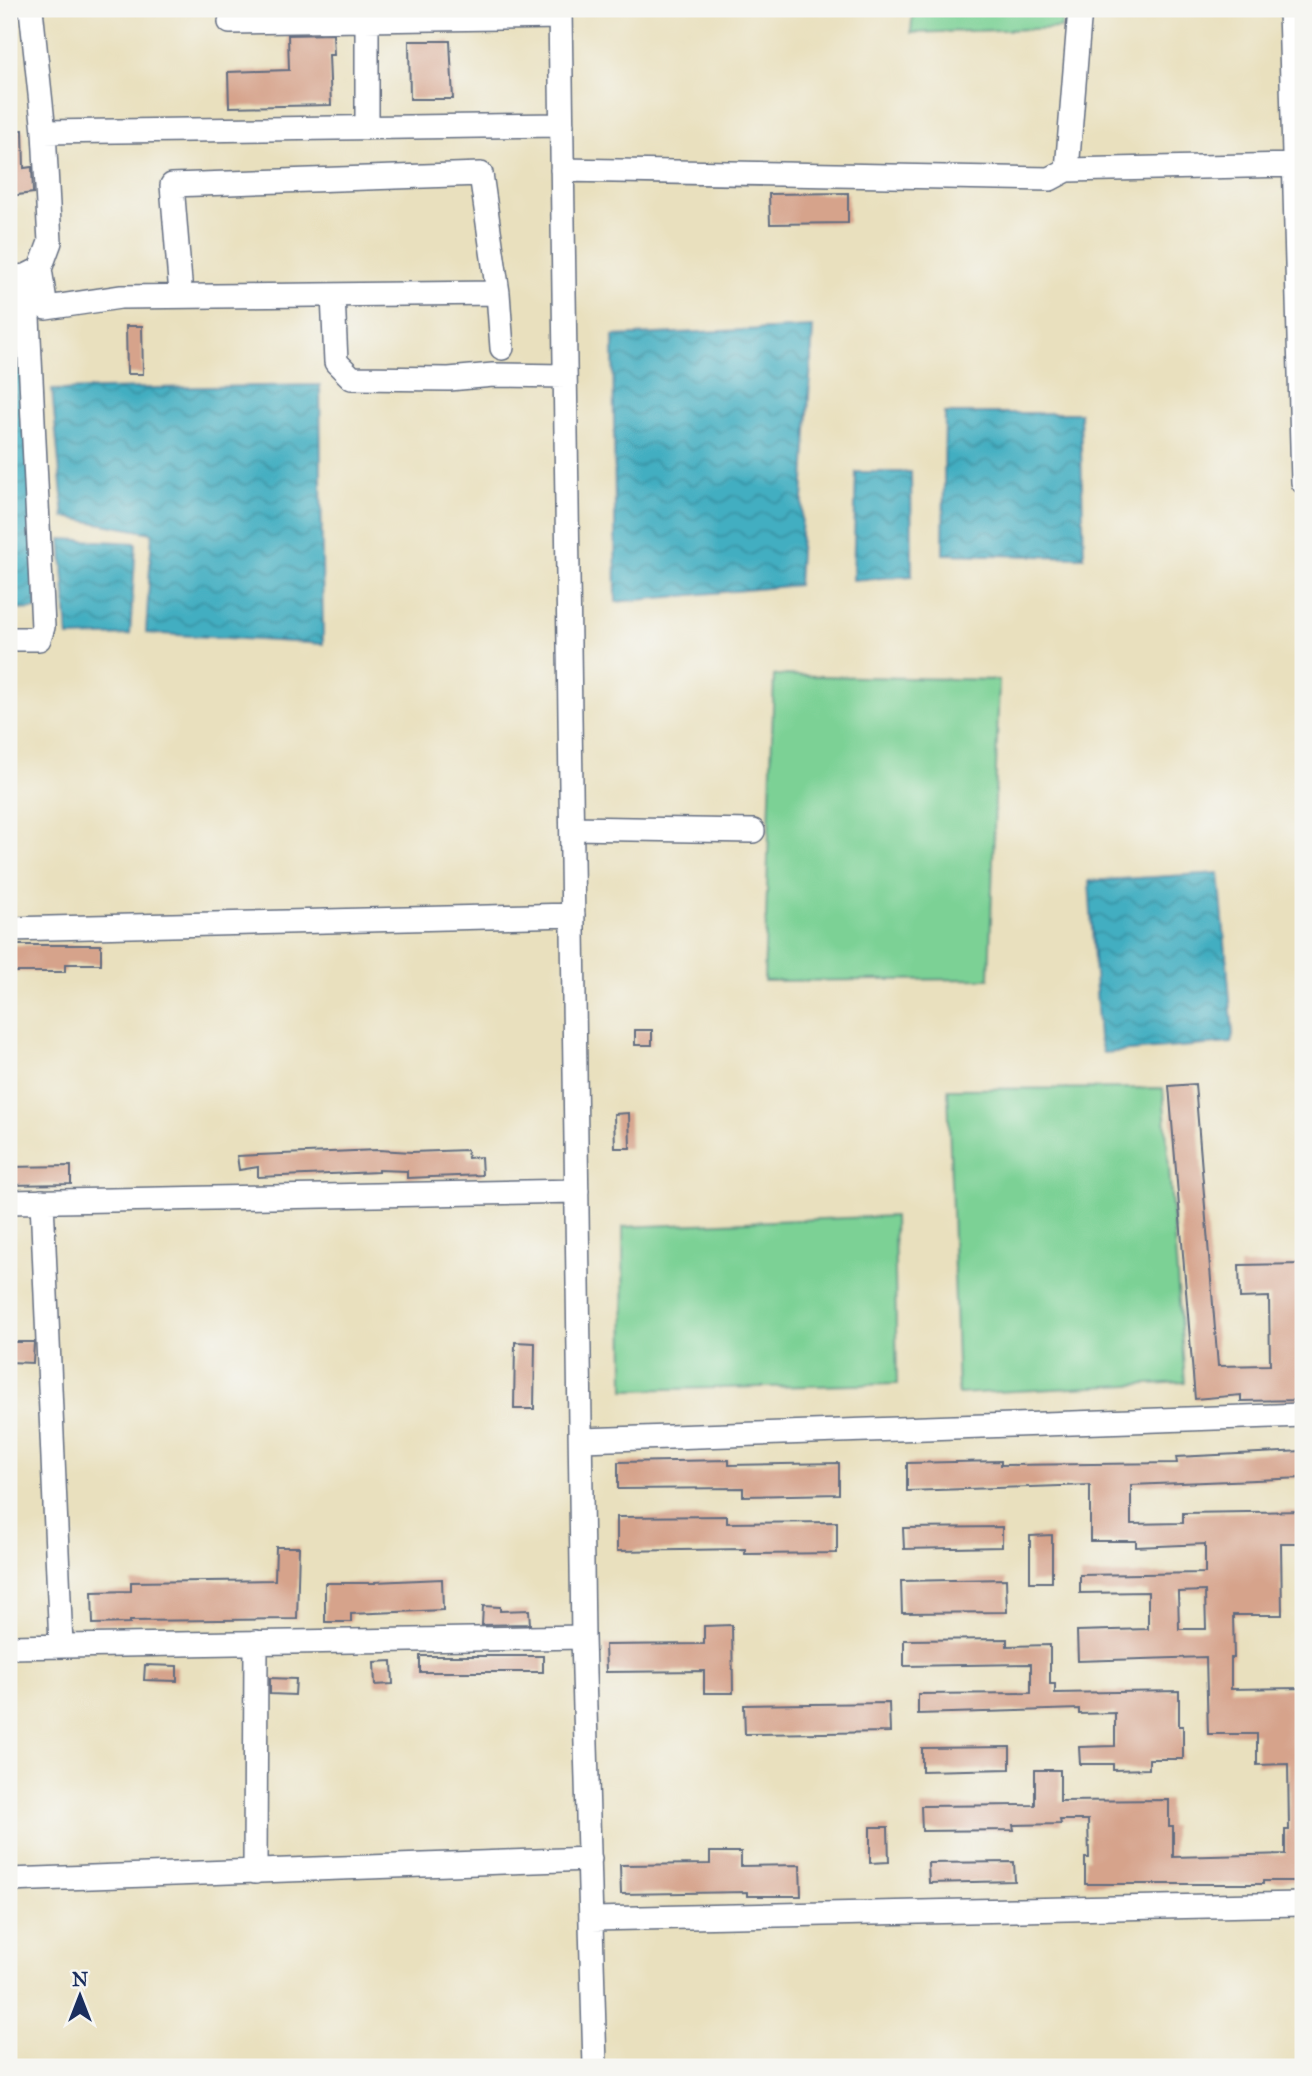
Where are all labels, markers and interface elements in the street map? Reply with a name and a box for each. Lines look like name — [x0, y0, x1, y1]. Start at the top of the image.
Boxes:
north arrow — [46, 1960, 116, 2030]
text: N — [72, 1968, 88, 1991]

